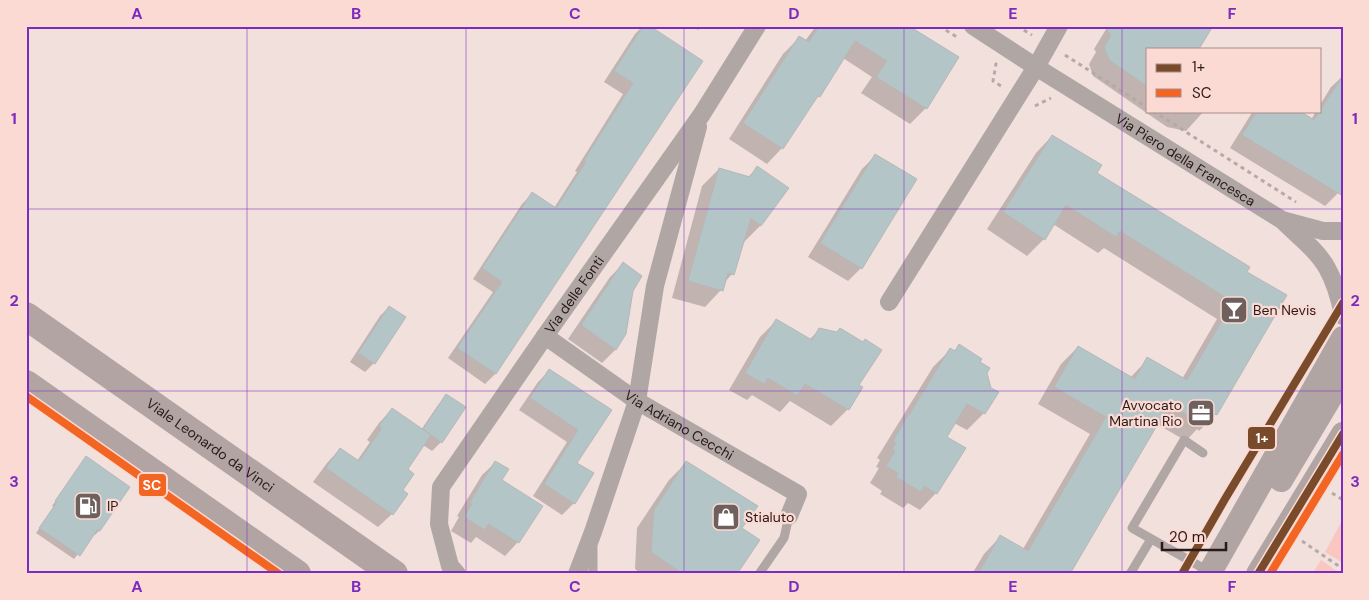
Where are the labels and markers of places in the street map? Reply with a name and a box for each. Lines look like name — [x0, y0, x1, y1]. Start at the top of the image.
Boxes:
bar icon: Ben Nevis — [1219, 295, 1249, 325]
place label: Ben Nevis — [1253, 301, 1316, 319]
place label: Avvocato Martina Rio — [1109, 396, 1182, 430]
office icon: Avvocato Martina Rio — [1186, 398, 1216, 428]
fuel station icon: IP — [73, 491, 103, 521]
place label: IP — [107, 497, 118, 515]
shop icon: Stialuto — [711, 502, 741, 532]
place label: Stialuto — [745, 508, 794, 526]

